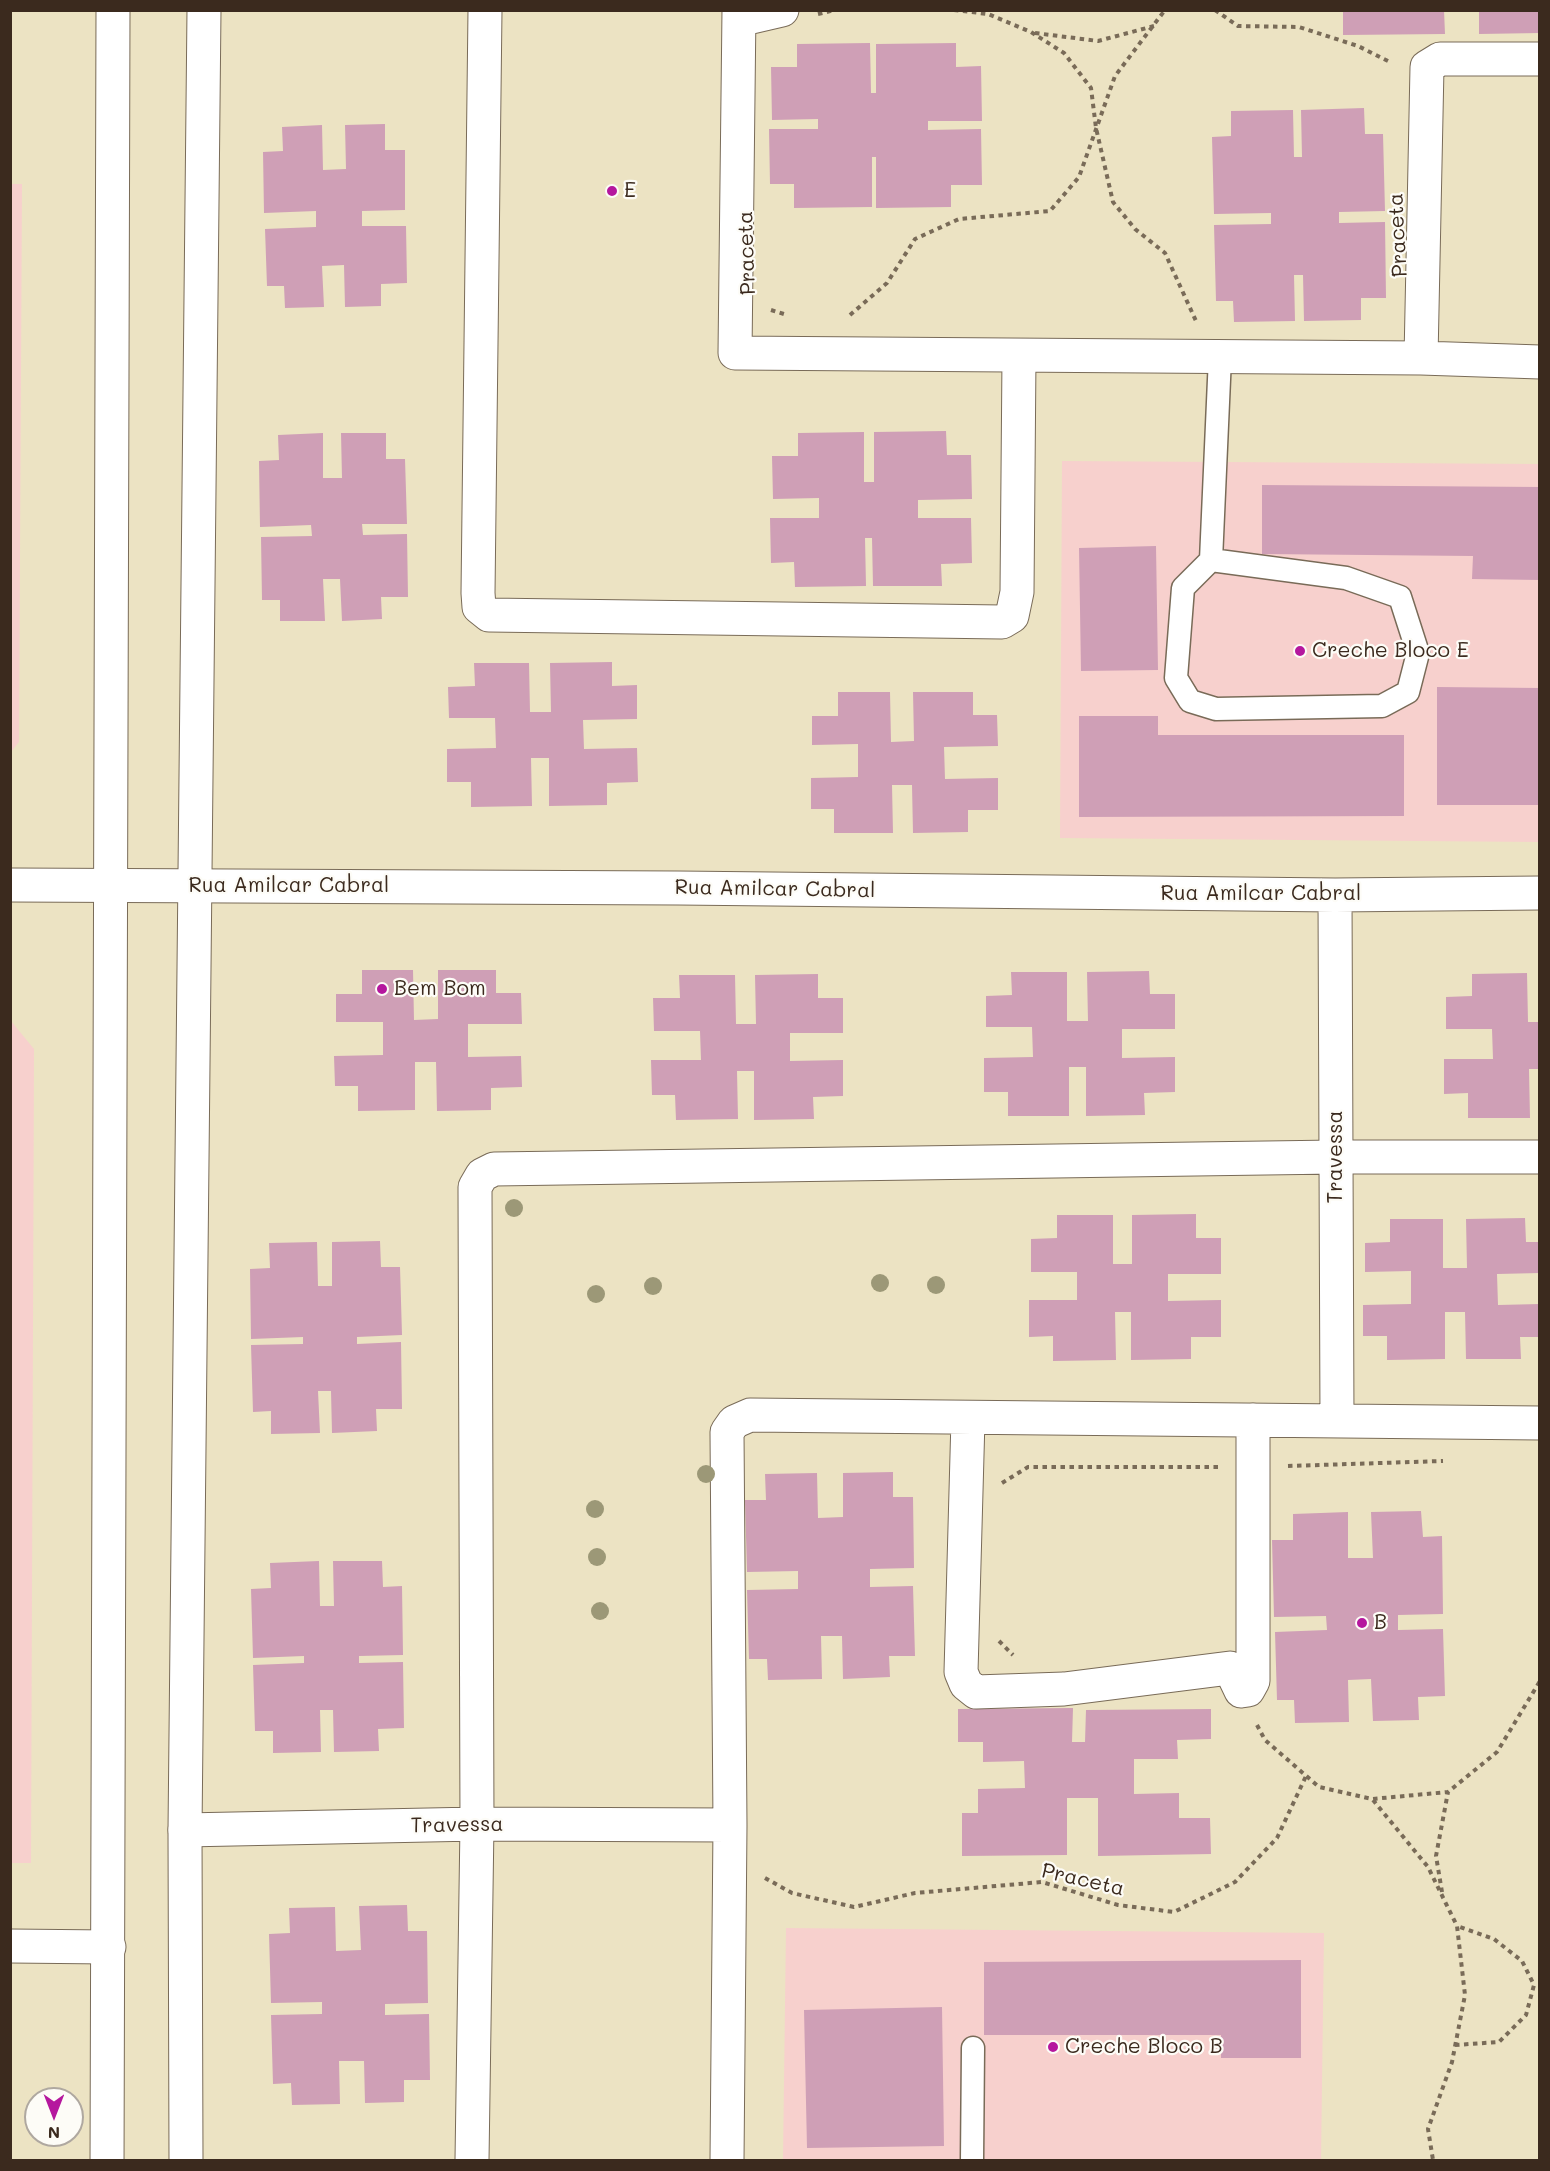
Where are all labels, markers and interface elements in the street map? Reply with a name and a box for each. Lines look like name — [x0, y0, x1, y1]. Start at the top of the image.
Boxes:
place label: E — [624, 178, 636, 204]
marker: E — [605, 184, 619, 198]
street label: Praceta — [1383, 192, 1413, 278]
street label: Praceta — [733, 211, 761, 295]
place label: Creche Bloco E — [1312, 638, 1469, 664]
marker: Creche Bloco E — [1293, 644, 1307, 658]
street label: Rua Amilcar Cabral — [189, 873, 389, 899]
street label: Rua Amilcar Cabral — [674, 875, 876, 903]
street label: Rua Amilcar Cabral — [1161, 881, 1361, 907]
place label: Bem Bom — [394, 976, 486, 1002]
marker: Bem Bom — [375, 982, 389, 996]
street label: Travessa — [1323, 1111, 1349, 1203]
place label: B — [1374, 1610, 1387, 1636]
marker: B — [1355, 1616, 1369, 1630]
street label: Travessa — [410, 1812, 504, 1838]
street label: Praceta — [1039, 1858, 1127, 1902]
place label: Creche Bloco B — [1065, 2034, 1223, 2060]
marker: Creche Bloco B — [1046, 2040, 1060, 2054]
north arrow — [24, 2087, 84, 2147]
text: N — [48, 2123, 60, 2144]

